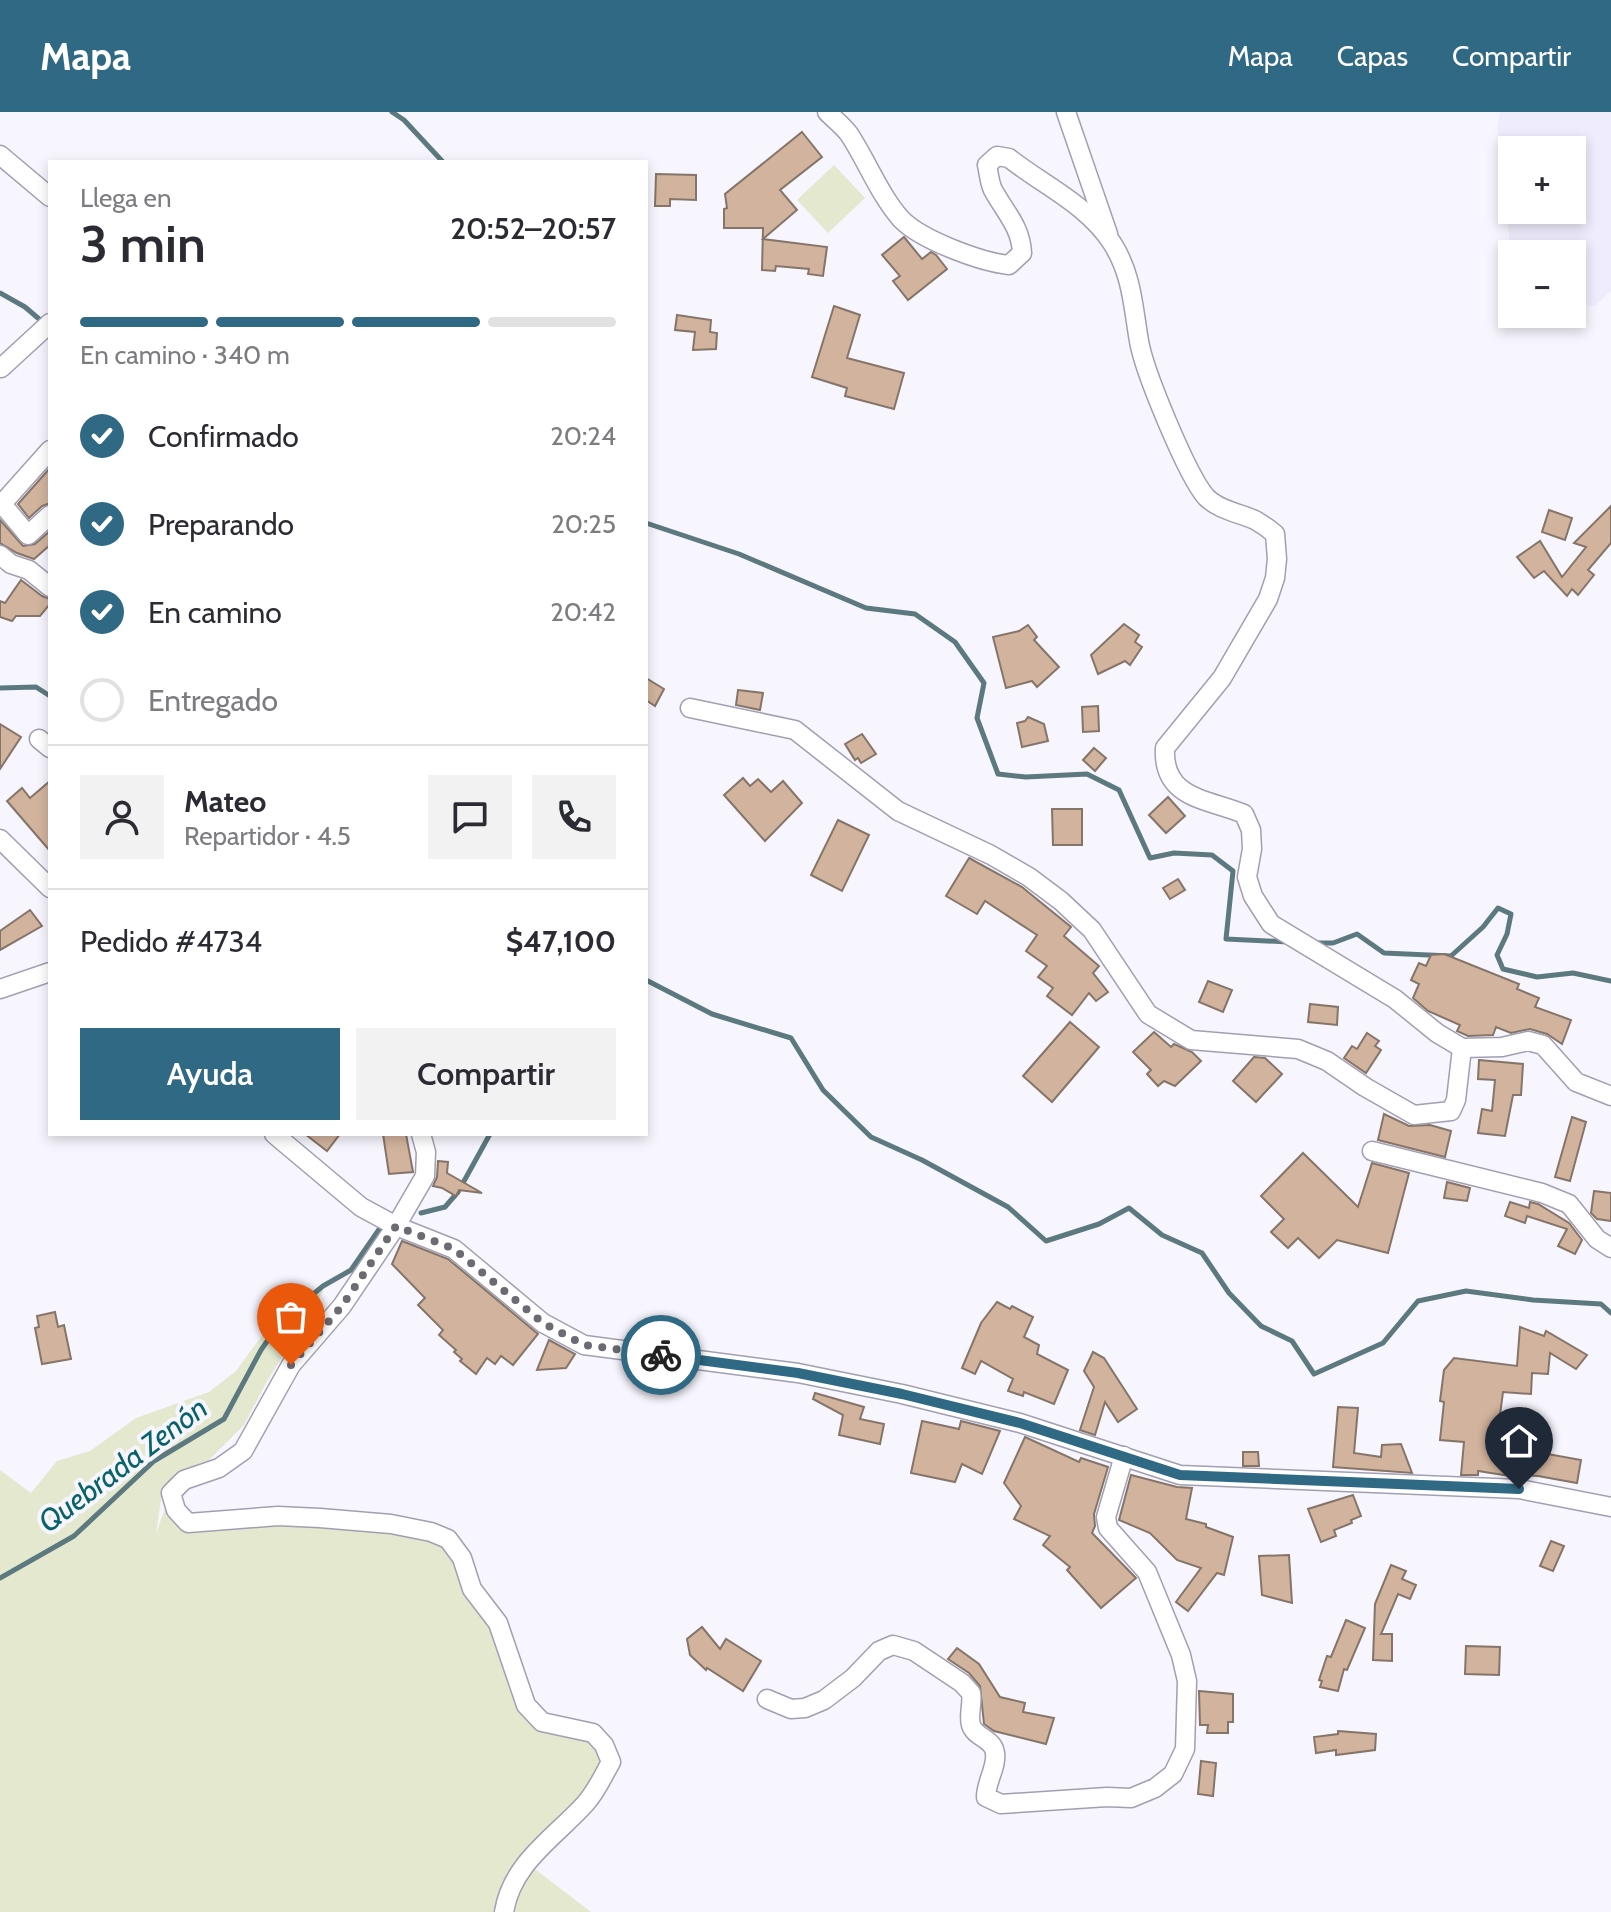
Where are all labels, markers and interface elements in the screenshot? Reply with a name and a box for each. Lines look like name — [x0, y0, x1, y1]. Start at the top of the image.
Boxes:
text: Mapa — [40, 33, 131, 80]
text: Mapa — [1228, 39, 1293, 73]
text: Capas — [1337, 39, 1408, 73]
text: Compartir — [1452, 39, 1571, 73]
map controls — [1498, 136, 1586, 328]
button: + — [1498, 136, 1586, 224]
text: Llega en — [80, 182, 171, 214]
text: 20:52–20:57 — [450, 210, 616, 247]
text: 3 min — [80, 212, 206, 275]
button: − — [1498, 240, 1586, 328]
text: En camino · 340 m — [80, 339, 290, 371]
icon: check — [80, 414, 124, 458]
text: Confirmado — [148, 418, 299, 455]
text: 20:24 — [550, 420, 616, 452]
icon: check — [80, 502, 124, 546]
text: Preparando — [148, 506, 294, 543]
text: 20:25 — [551, 508, 616, 540]
icon: check — [80, 590, 124, 634]
text: En camino — [148, 594, 282, 631]
text: 20:42 — [550, 596, 616, 628]
text: Entregado — [148, 682, 278, 719]
button: person — [80, 775, 164, 859]
button: chat — [428, 775, 512, 859]
button: phone — [532, 775, 616, 859]
text: Mateo — [184, 783, 266, 820]
text: Repartidor · 4.5 — [184, 820, 351, 852]
text: Pedido #4734 — [80, 923, 262, 960]
text: $47,100 — [506, 923, 616, 960]
button: Ayuda — [80, 1028, 340, 1120]
button: Compartir — [356, 1028, 616, 1120]
pin — [257, 1283, 325, 1365]
icon: bag — [269, 1295, 313, 1339]
courier — [621, 1315, 701, 1395]
icon: bike — [639, 1333, 683, 1377]
water label: Quebrada Zenón — [31, 1389, 215, 1540]
pin — [1485, 1407, 1553, 1489]
icon: home — [1497, 1419, 1541, 1463]

